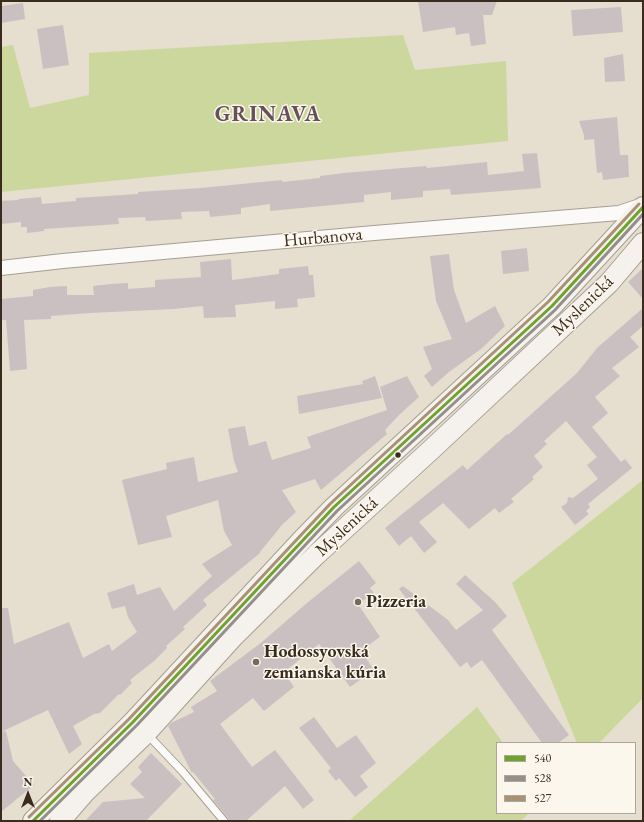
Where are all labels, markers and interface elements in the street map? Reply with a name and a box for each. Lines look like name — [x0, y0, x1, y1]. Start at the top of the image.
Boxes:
district label: GRINAVA — [215, 102, 321, 128]
street label: Hurbanova — [283, 224, 363, 252]
street label: Myslenická — [548, 271, 618, 341]
unlabelled marker — [393, 450, 403, 460]
street label: Myslenická — [311, 493, 383, 561]
place label: Pizzeria — [366, 591, 426, 613]
marker: Pizzeria — [353, 597, 363, 607]
place label: Hodossyovská zemianska kúria — [264, 641, 386, 684]
marker: Hodossyovská zemianska kúria — [251, 657, 261, 667]
legend — [496, 742, 636, 814]
text: 540 — [534, 750, 551, 766]
text: 528 — [534, 770, 551, 786]
north arrow — [8, 774, 48, 814]
text: N — [24, 775, 32, 789]
text: 527 — [534, 790, 551, 806]

